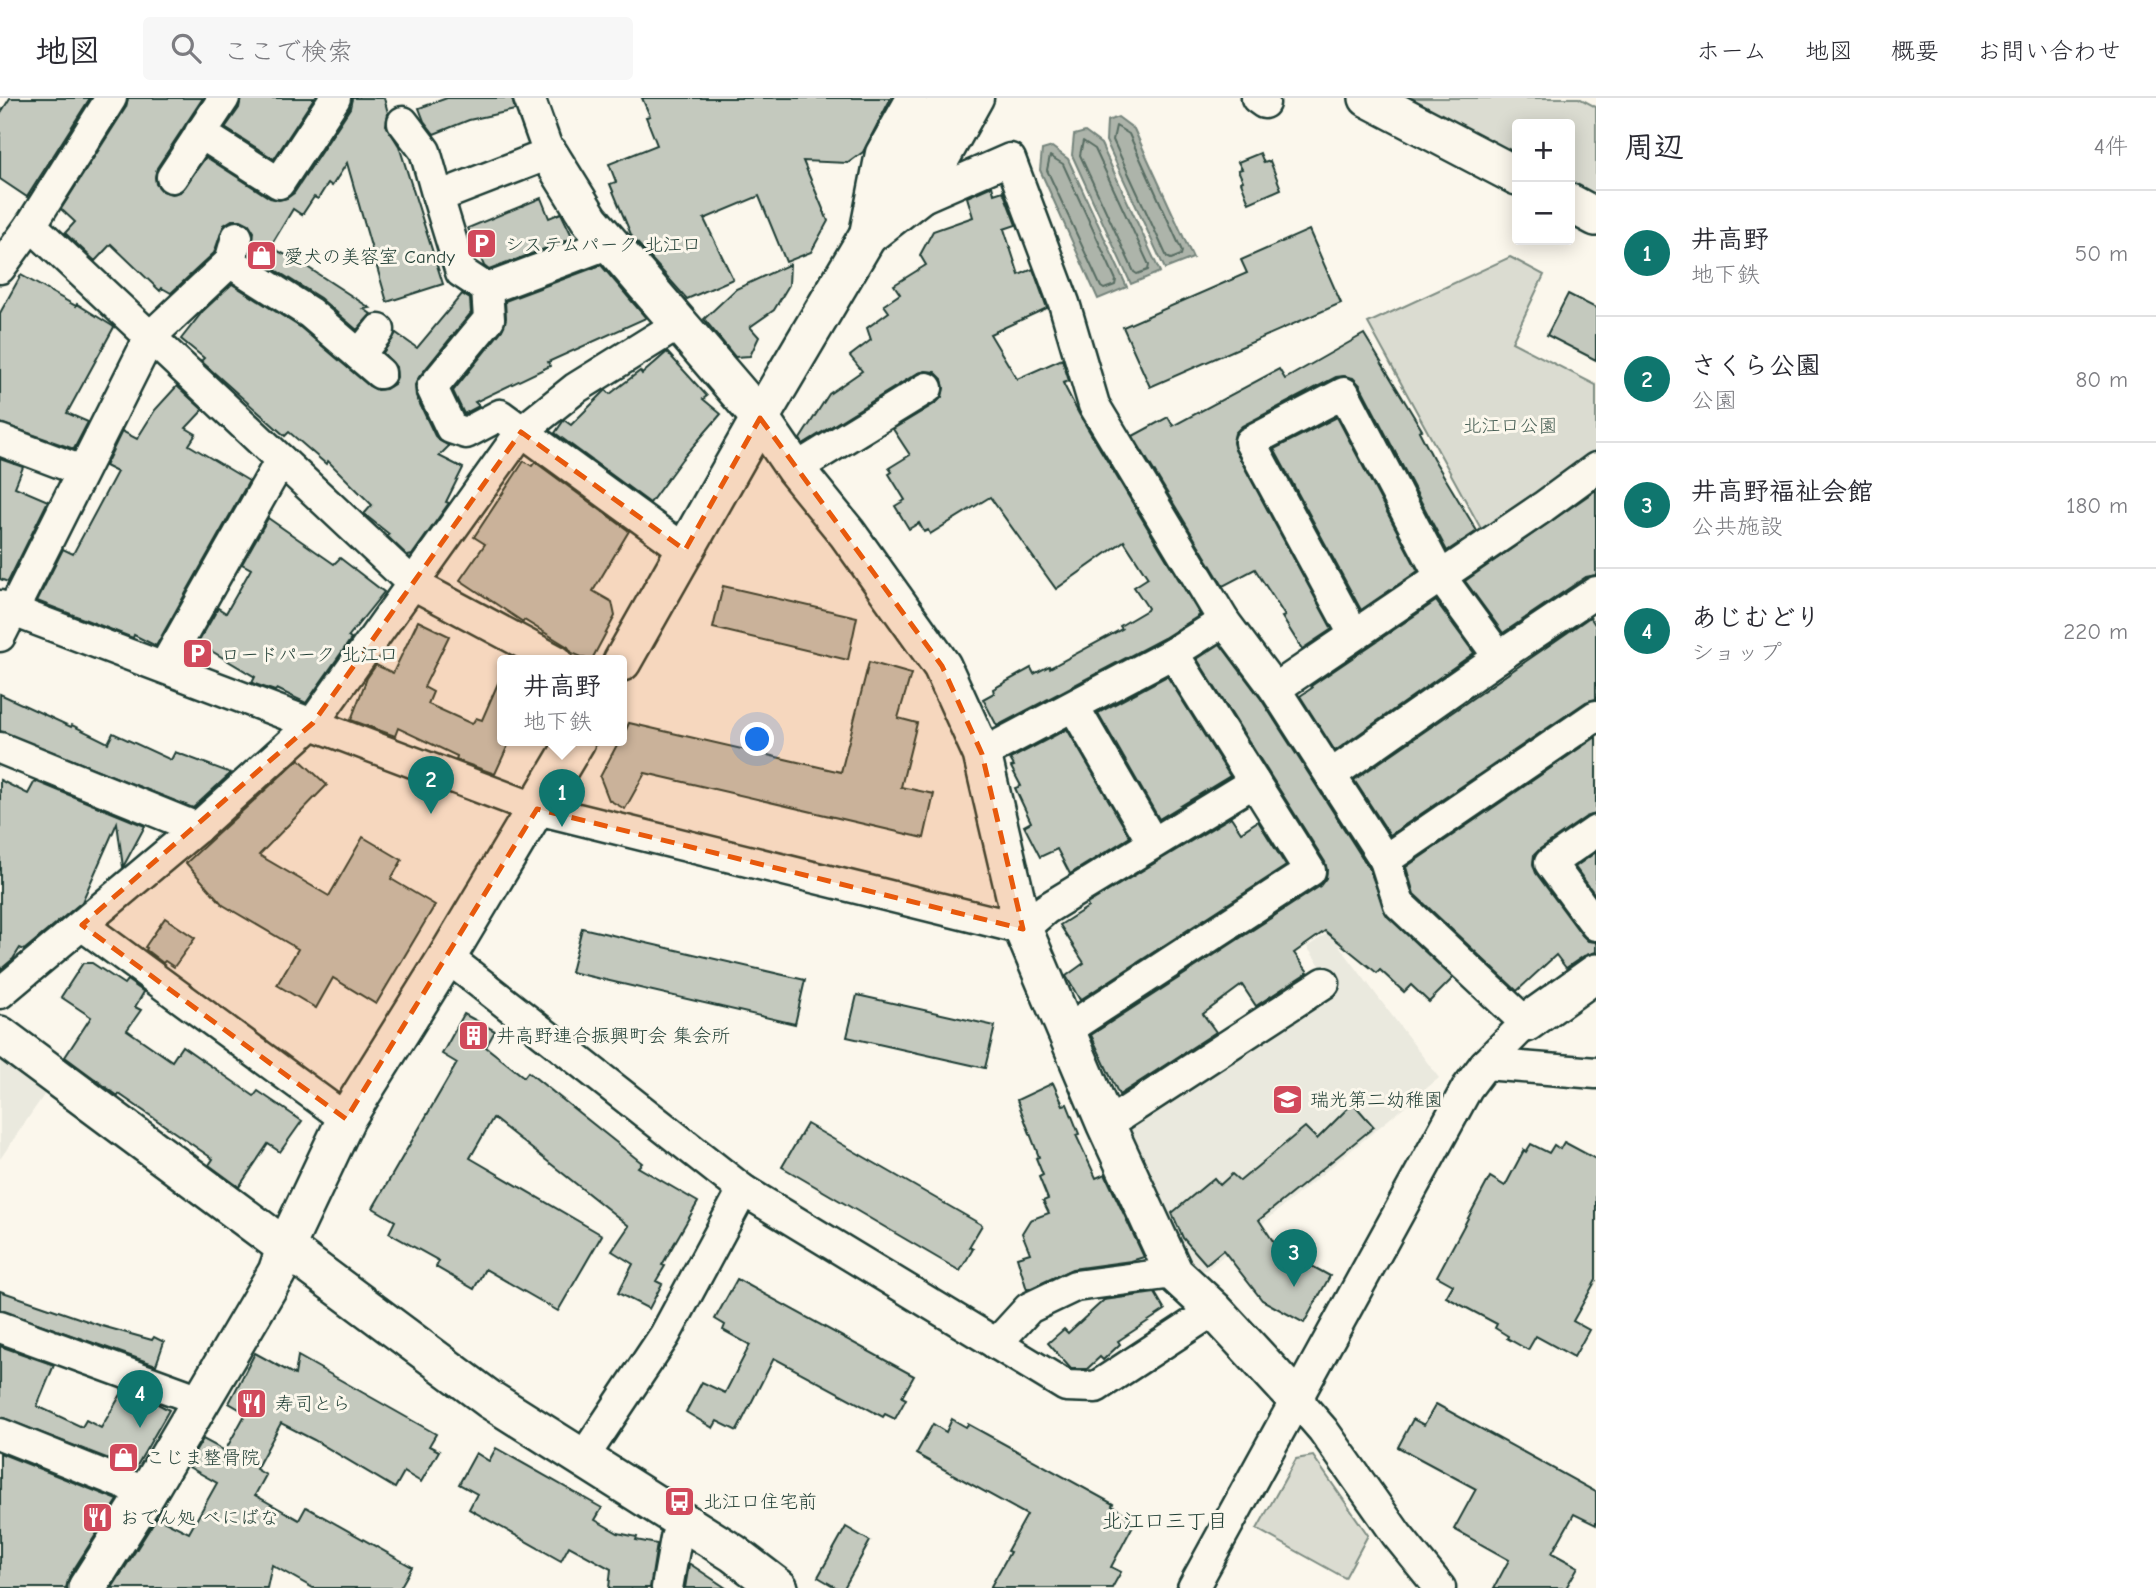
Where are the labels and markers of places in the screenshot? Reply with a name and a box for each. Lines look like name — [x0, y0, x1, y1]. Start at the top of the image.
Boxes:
parking icon: システムパーク 北江口 — [465, 227, 499, 261]
place label: システムパーク 北江口 — [505, 234, 701, 256]
shop icon: 愛犬の美容室 Candy — [244, 239, 278, 273]
place label: 愛犬の美容室 Candy — [284, 246, 455, 268]
parking icon: ロードパーク 北江口 — [181, 637, 215, 671]
place label: ロードパーク 北江口 — [221, 644, 398, 666]
pin: 2 — [408, 756, 454, 814]
pin: 1 — [539, 769, 585, 827]
building icon: 井高野連合振興町会 集会所 — [456, 1018, 490, 1052]
place label: 井高野連合振興町会 集会所 — [496, 1025, 730, 1047]
school or university icon: 瑞光第二幼稚園 — [1270, 1082, 1304, 1116]
place label: 瑞光第二幼稚園 — [1310, 1089, 1443, 1111]
pin: 3 — [1271, 1229, 1317, 1287]
pin: 4 — [117, 1370, 163, 1428]
restaurant icon: 寿司とら — [235, 1386, 269, 1420]
place label: 寿司とら — [275, 1393, 351, 1415]
shop icon: こじま整骨院 — [106, 1440, 140, 1474]
place label: こじま整骨院 — [146, 1447, 260, 1469]
bus stop icon: 北江口住宅前 — [663, 1484, 697, 1518]
place label: 北江口住宅前 — [703, 1491, 817, 1513]
restaurant icon: おでん処 べにばな — [80, 1500, 114, 1534]
place label: おでん処 べにばな — [120, 1507, 279, 1529]

